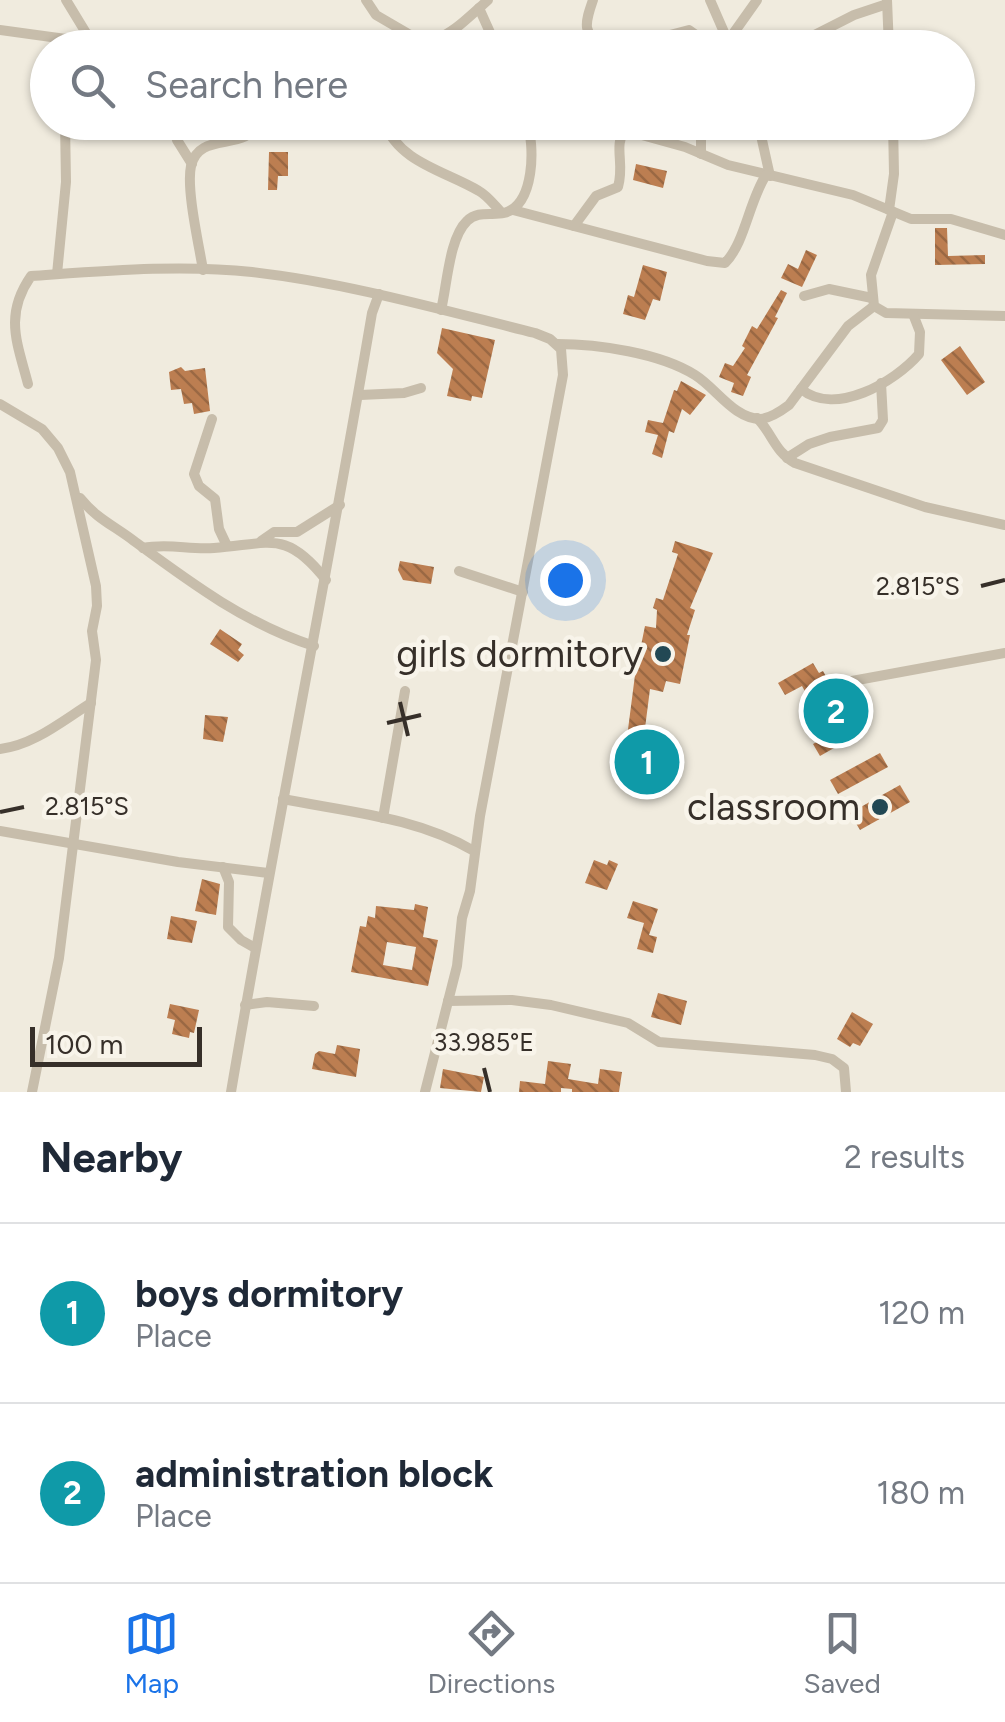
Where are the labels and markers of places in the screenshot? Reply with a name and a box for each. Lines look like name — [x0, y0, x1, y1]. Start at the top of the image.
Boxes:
place label: girls dormitory — [396, 631, 643, 677]
marker: girls dormitory — [652, 643, 674, 665]
pin: 2 — [804, 674, 868, 748]
pin: 1 — [614, 724, 680, 800]
place label: classroom — [687, 784, 860, 830]
marker: classroom — [869, 796, 891, 818]

